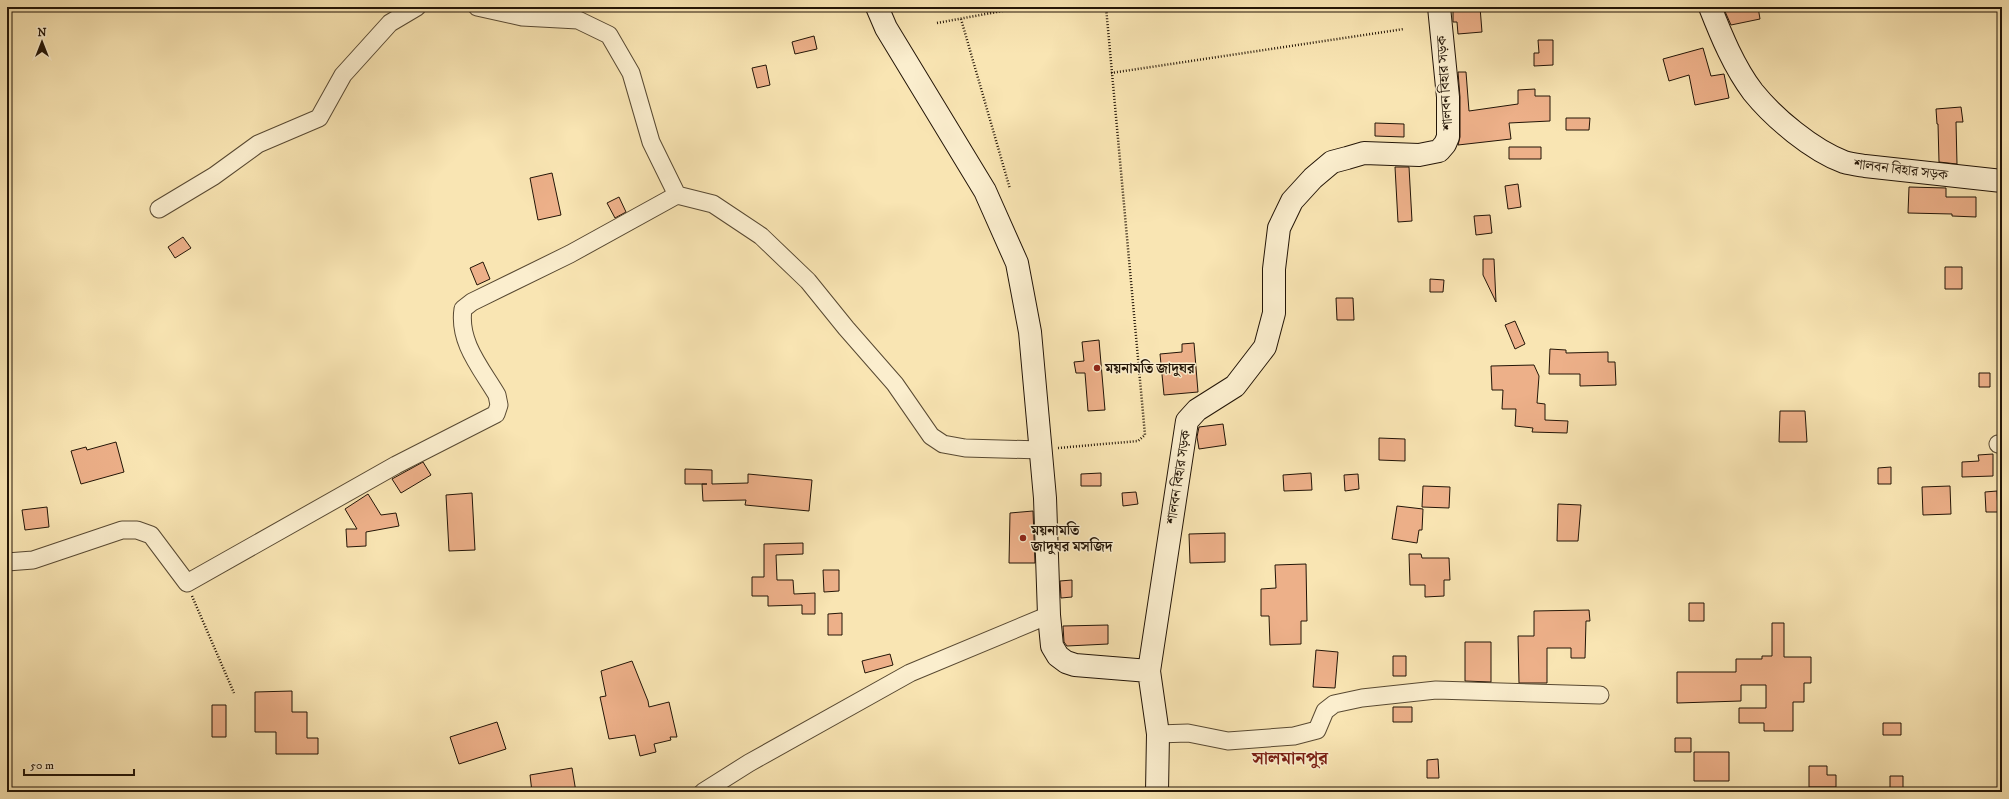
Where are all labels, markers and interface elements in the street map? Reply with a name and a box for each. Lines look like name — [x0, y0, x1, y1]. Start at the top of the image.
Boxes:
north arrow — [22, 22, 62, 62]
text: N — [37, 26, 47, 40]
street label: শালবন বিহার সড়ক — [1433, 34, 1457, 132]
street label: শালবন বিহার সড়ক — [1852, 155, 1950, 185]
place label: ময়নামতি জাদুঘর — [1104, 359, 1196, 378]
marker: ময়নামতি জাদুঘর — [1092, 363, 1102, 373]
street label: শালবন বিহার সড়ক — [1163, 428, 1195, 526]
place label: ময়নামতি জাদুঘর মসজিদ — [1030, 521, 1114, 556]
marker: ময়নামতি জাদুঘর মসজিদ — [1018, 533, 1028, 543]
district label: সালমানপুর — [1251, 748, 1329, 770]
scale bar — [24, 751, 134, 777]
text: 50 m — [30, 758, 54, 773]

